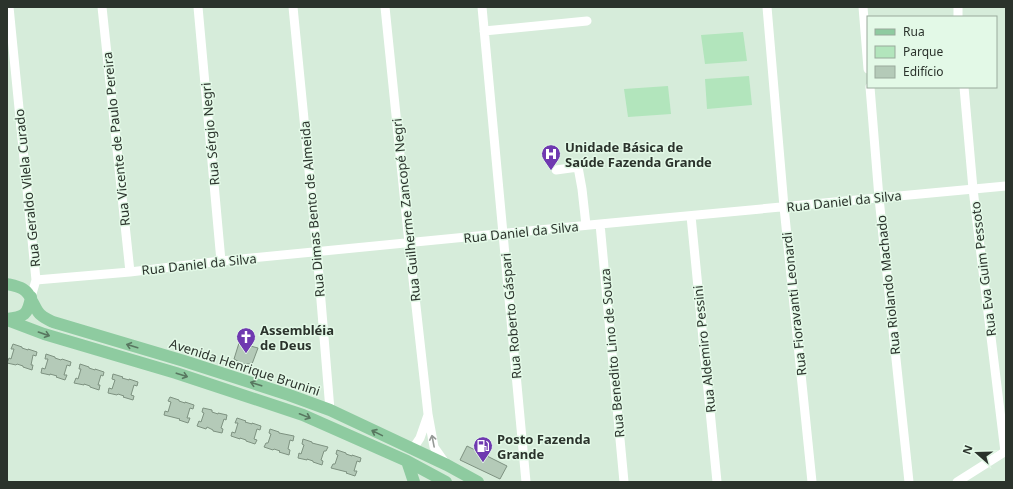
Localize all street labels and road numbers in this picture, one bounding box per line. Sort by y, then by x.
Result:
street label: Rua Vicente de Paulo Pereira [98,51,134,227]
street label: Rua Sérgio Negri [197,82,223,186]
street label: Rua Geraldo Vilela Curado [10,108,44,268]
street label: Rua Guilherme Zancopé Negri [387,118,425,302]
street label: Rua Dimas Bento de Almeida [295,120,329,298]
street label: Rua Daniel da Silva [786,186,902,216]
street label: Rua Eva Guim Pessoto [966,200,1000,337]
street label: Rua Riolando Machado [872,214,904,356]
street label: Rua Daniel da Silva [463,217,579,247]
street label: Rua Fioravanti Leonardi [778,231,810,377]
street label: Rua Daniel da Silva [141,249,257,279]
street label: Rua Roberto Gáspari [497,252,525,380]
street label: Rua Benedito Lino de Souza [596,268,628,438]
street label: Rua Aldemiro Pessini [688,284,720,414]
street label: Avenida Henrique Brunini [167,334,323,400]

